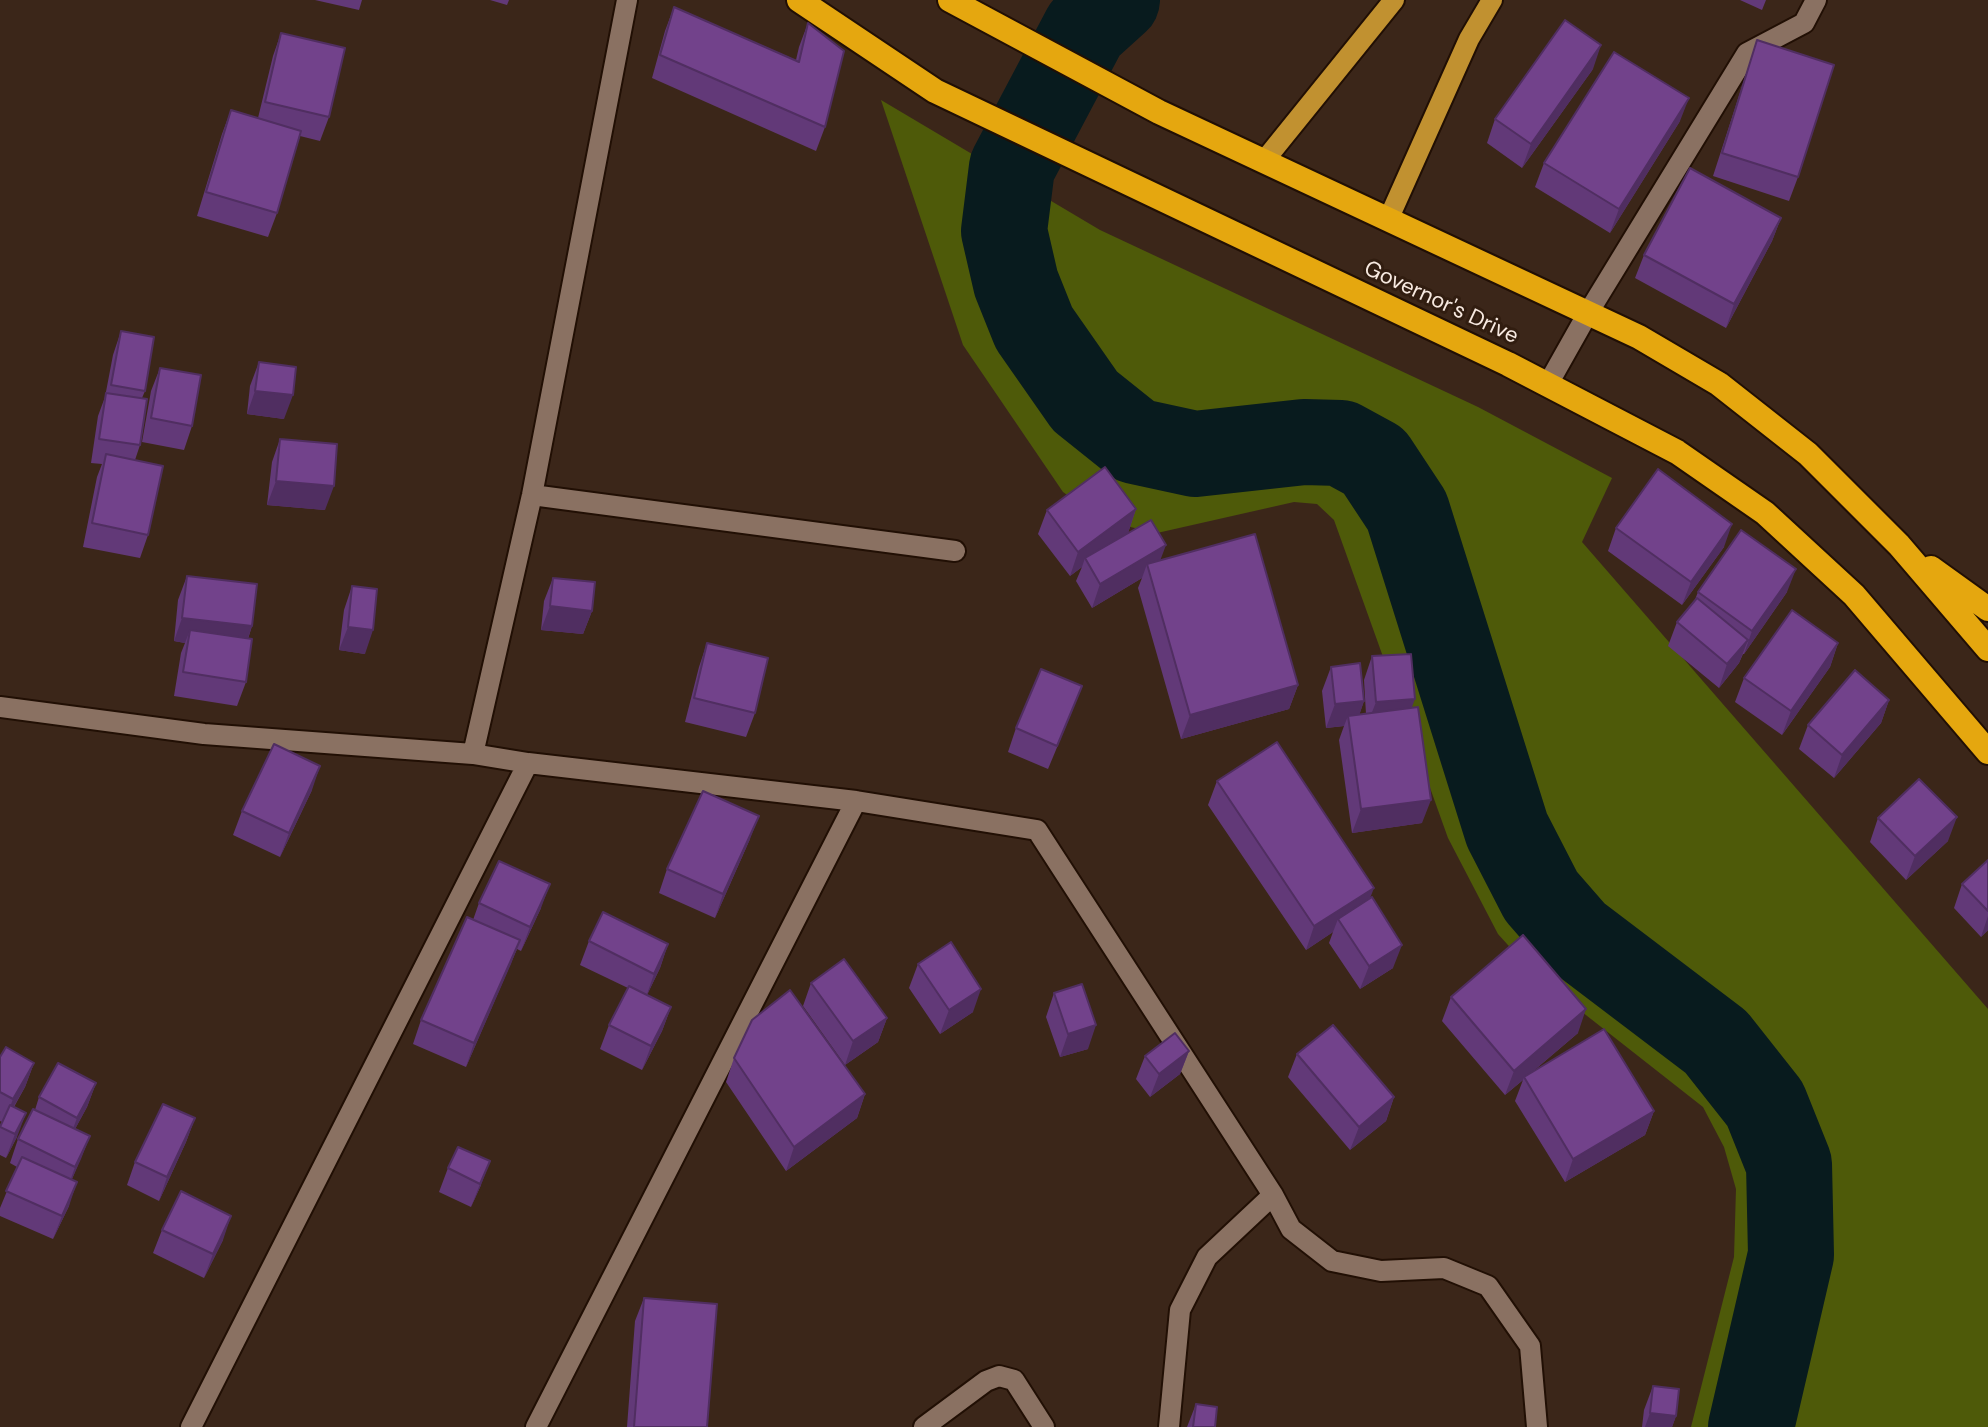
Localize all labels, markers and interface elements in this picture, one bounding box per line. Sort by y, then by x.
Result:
street label: Governor's Drive [1360,256,1522,350]

